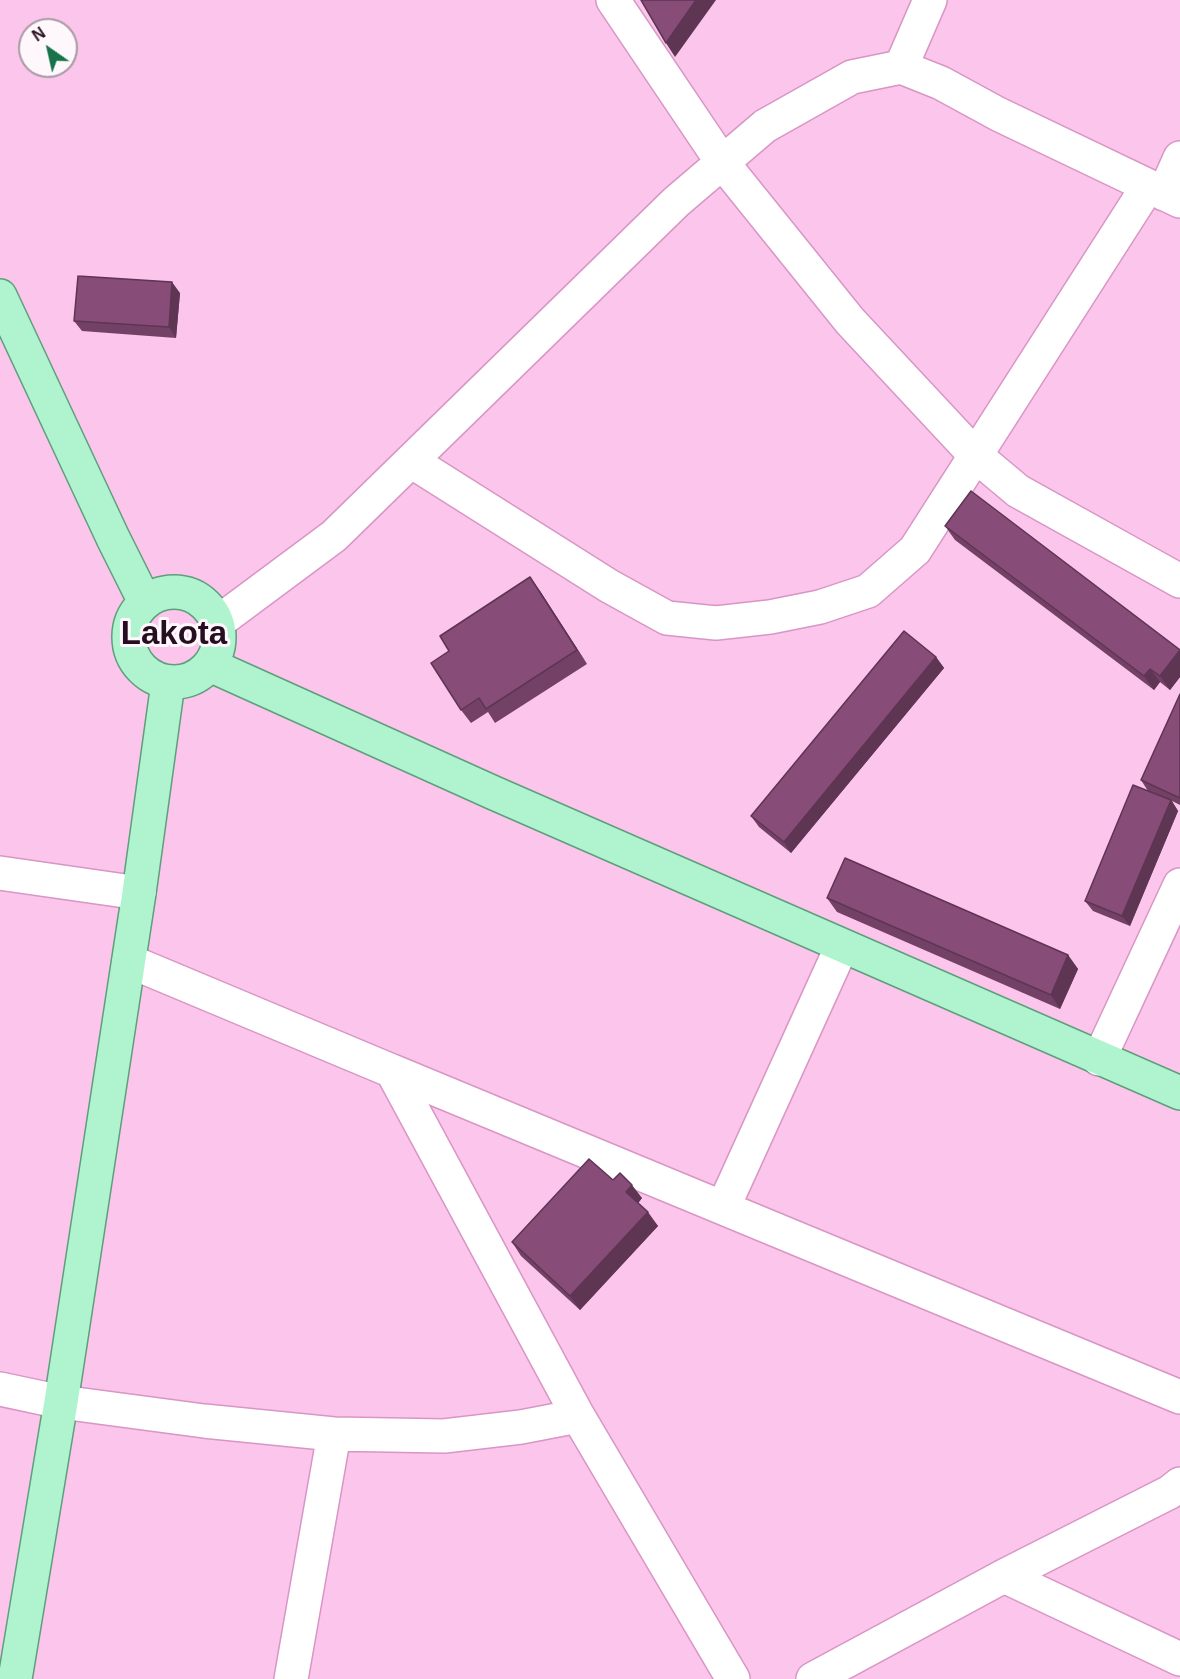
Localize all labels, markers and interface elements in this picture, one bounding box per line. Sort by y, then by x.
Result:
north arrow [18,18,78,78]
text: N [29,24,48,45]
district label: Lakota [121,615,227,655]

